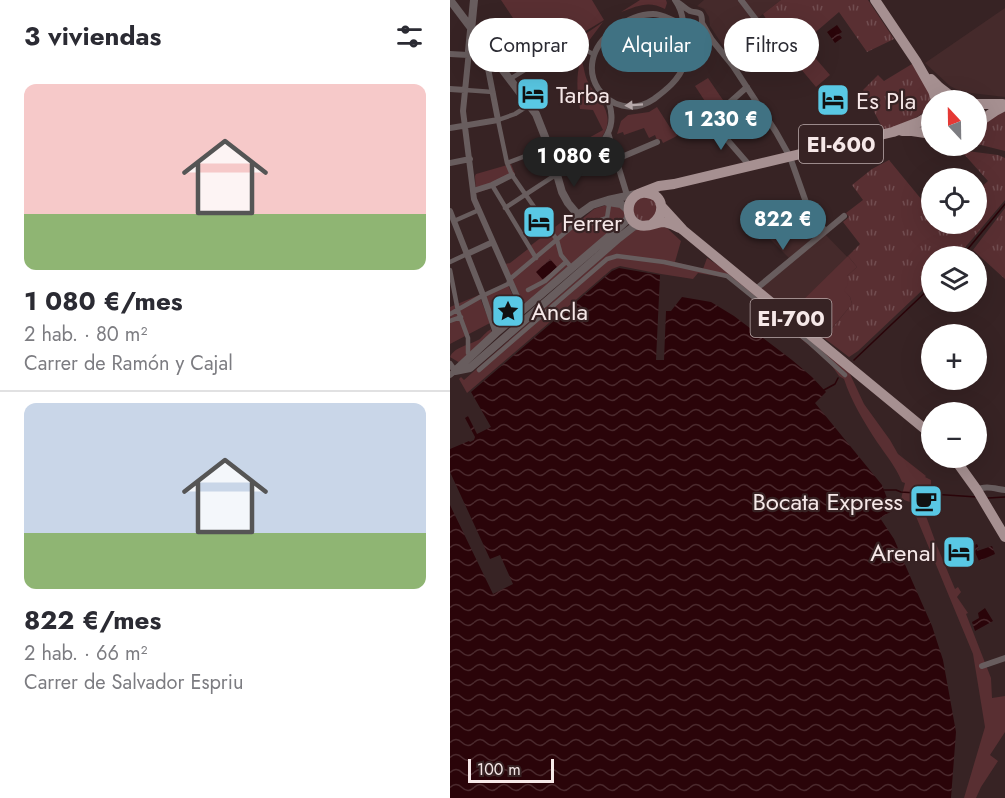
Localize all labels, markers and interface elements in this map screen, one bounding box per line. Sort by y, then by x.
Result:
text: 3 viviendas [24,17,161,55]
chip: Comprar [468,18,589,72]
chip: Alquilar [601,18,712,72]
chip: Filtros [724,18,819,72]
icon: filters [393,20,426,53]
hotel icon: Tarba [515,76,551,112]
place label: Tarba [556,77,610,112]
hotel icon: Es Pla [815,82,851,118]
place label: Es Pla [856,83,916,118]
north arrow [921,90,987,156]
map controls [921,90,987,468]
one-way arrow [624,100,643,109]
pin: 1 230 € [666,100,776,151]
text: 1 230 € [684,105,758,134]
icon: home [171,123,279,231]
road number: EI-600 [799,125,883,163]
pin: 1 080 € [519,137,629,188]
text: 1 080 € [537,142,611,171]
button: locate [921,168,987,234]
pin: 822 € [741,200,825,251]
hotel icon: Ferrer [521,204,557,240]
place label: Ferrer [562,205,623,240]
text: 822 € [754,205,812,234]
button: layers [921,246,987,312]
text: 1 080 €/mes [24,282,183,320]
place icon: Ancla [490,293,526,329]
place label: Ancla [531,294,588,329]
road number: EI-700 [750,299,832,337]
text: 2 hab. · 80 m² [24,320,147,349]
button: + [921,324,987,390]
text: Carrer de Ramón y Cajal [24,349,233,378]
button: − [921,402,987,468]
icon: home [171,442,279,550]
cafe icon: Bocata Express [908,483,944,519]
place label: Bocata Express [752,484,903,519]
hotel icon: Arenal [941,534,977,570]
place label: Arenal [870,535,936,570]
text: 822 €/mes [24,601,161,639]
text: 2 hab. · 66 m² [24,639,147,668]
text: Carrer de Salvador Espriu [24,668,243,697]
scale bar [468,756,554,784]
text: 100 m [477,758,521,781]

